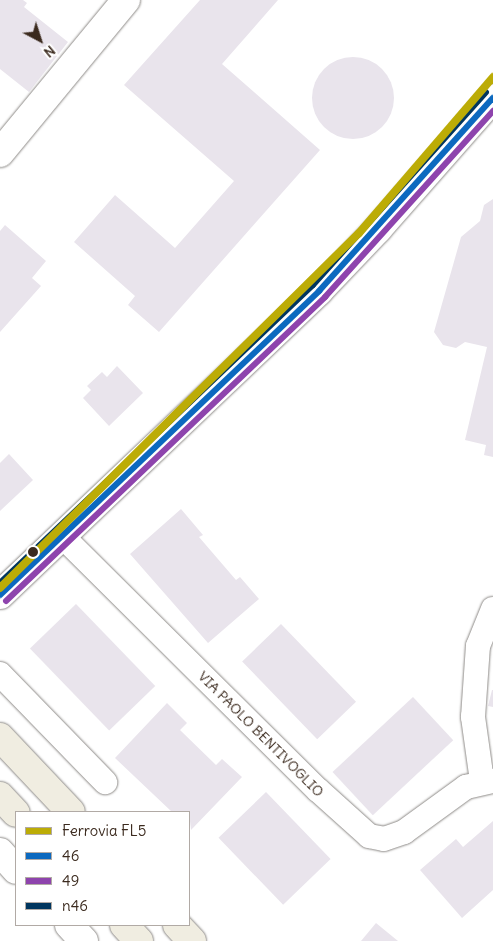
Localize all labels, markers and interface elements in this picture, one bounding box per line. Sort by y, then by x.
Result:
north arrow [15,15,65,65]
text: N [40,41,59,61]
unlabelled marker [28,547,38,557]
street label: VIA PAOLO BENTIVOGLIO [195,668,327,800]
legend [15,811,190,926]
text: Ferrovia FL5 [62,821,146,840]
text: 46 [62,846,79,865]
text: 49 [62,871,79,890]
text: n46 [62,896,88,915]

